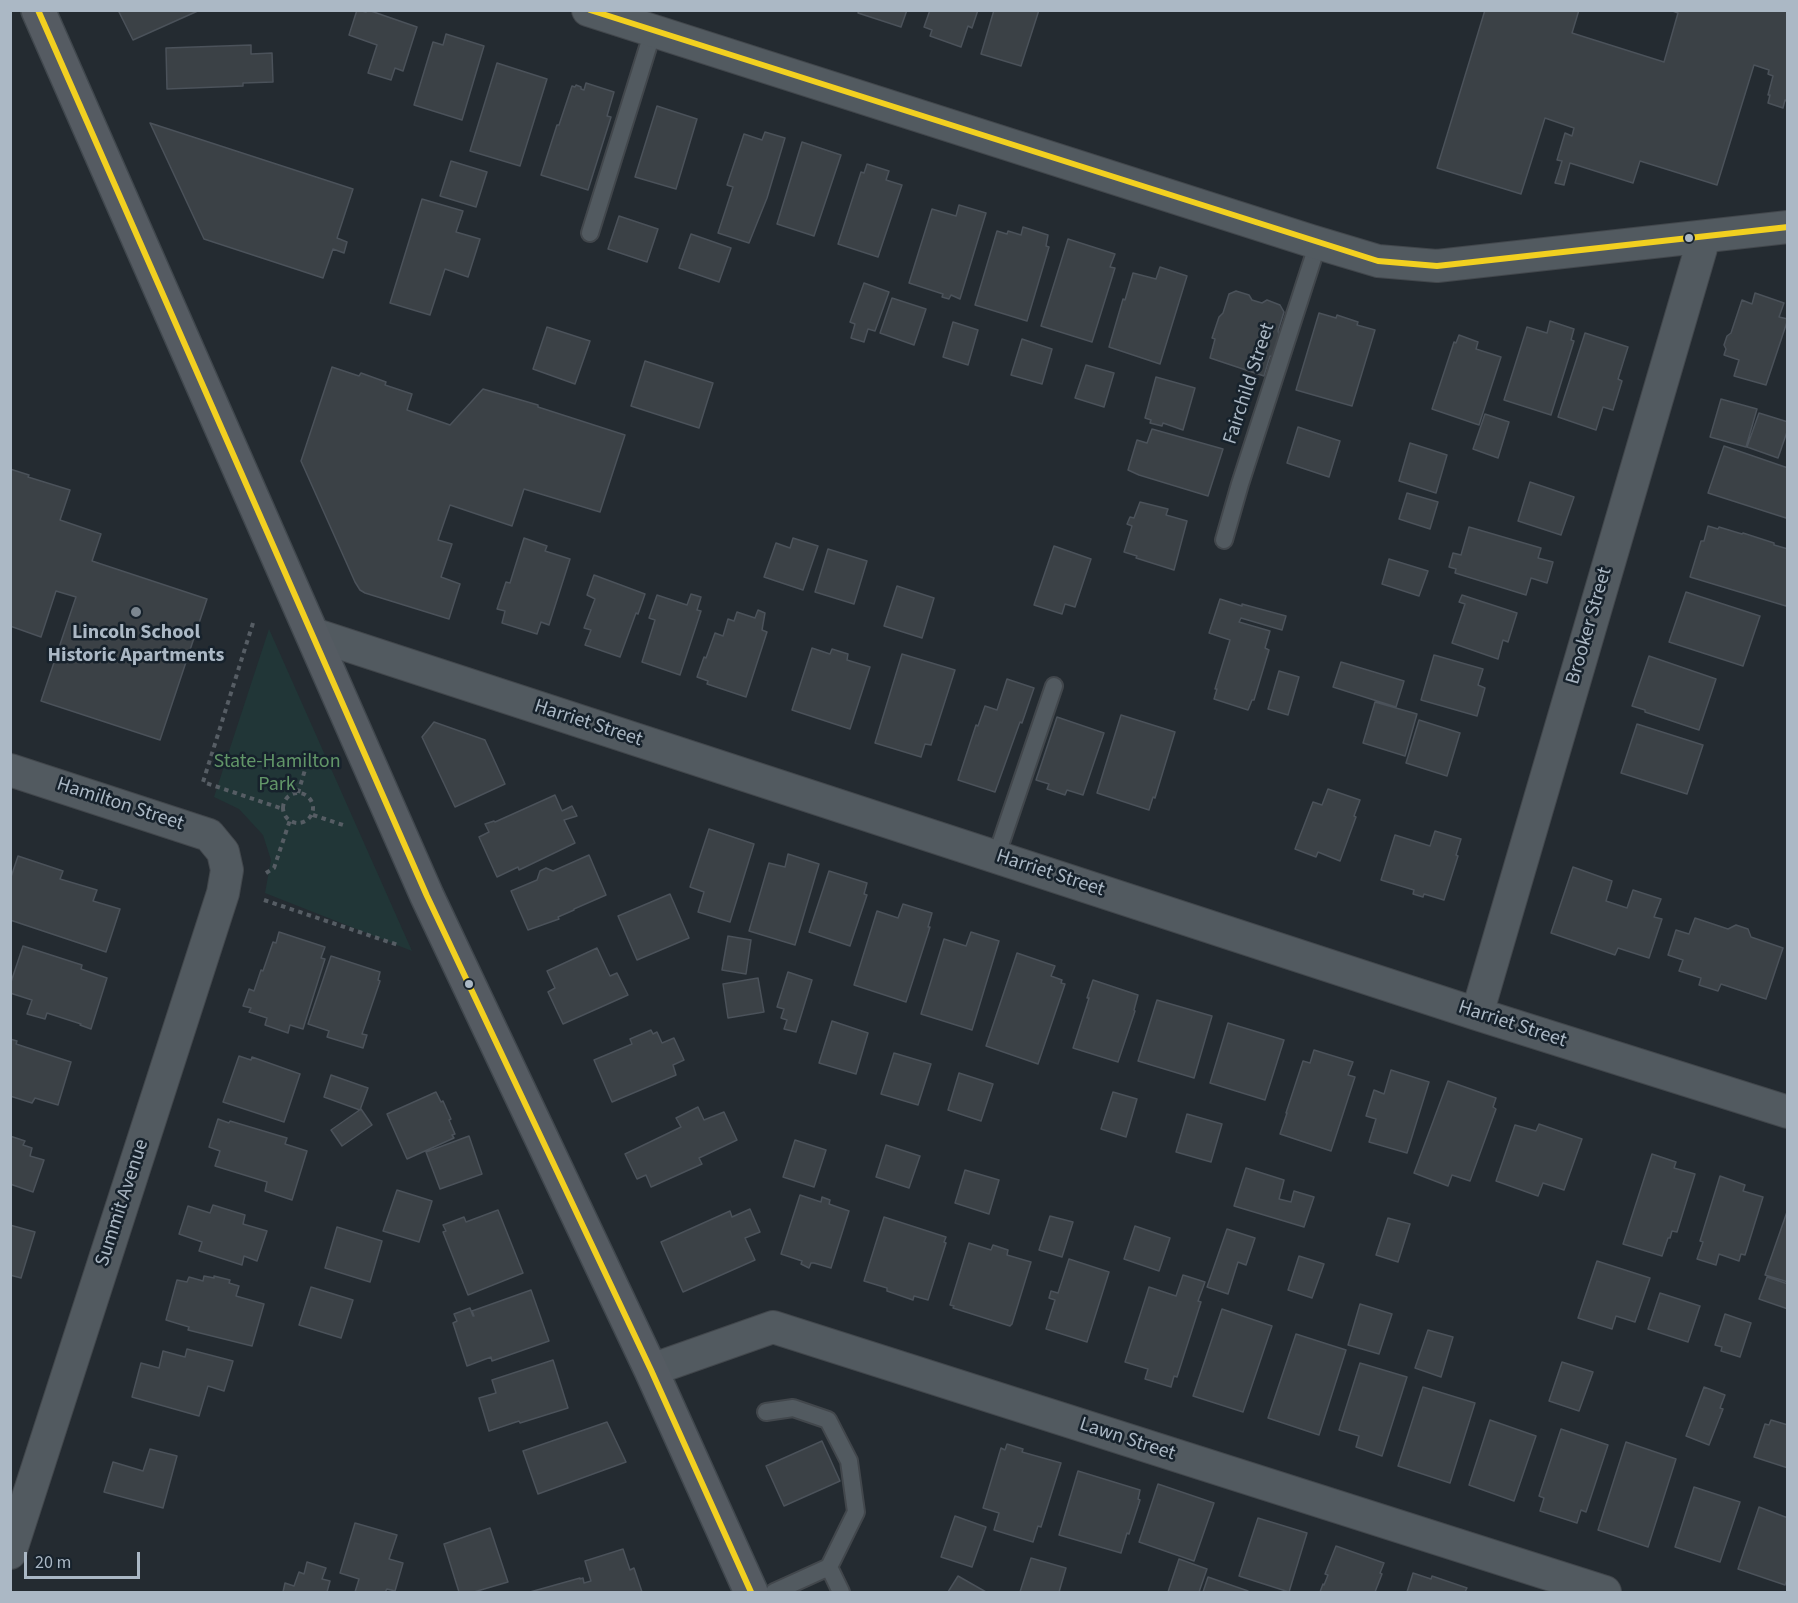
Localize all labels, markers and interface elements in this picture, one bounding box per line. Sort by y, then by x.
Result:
unlabelled marker [1683,232,1695,244]
street label: Fairchild Street [1219,320,1281,448]
street label: Brooker Street [1562,565,1618,687]
marker: Lincoln School Historic Apartments [129,605,143,619]
place label: Lincoln School Historic Apartments [48,622,224,669]
street label: Harriet Street [531,695,645,753]
park label: State-Hamilton Park [213,751,341,798]
street label: Hamilton Street [53,773,187,837]
street label: Harriet Street [993,845,1107,903]
unlabelled marker [463,978,475,990]
street label: Harriet Street [1455,996,1569,1054]
street label: Summit Avenue [91,1137,155,1269]
street label: Lawn Street [1076,1413,1178,1467]
scale bar [27,1540,142,1578]
text: 20 m [35,1550,71,1575]

